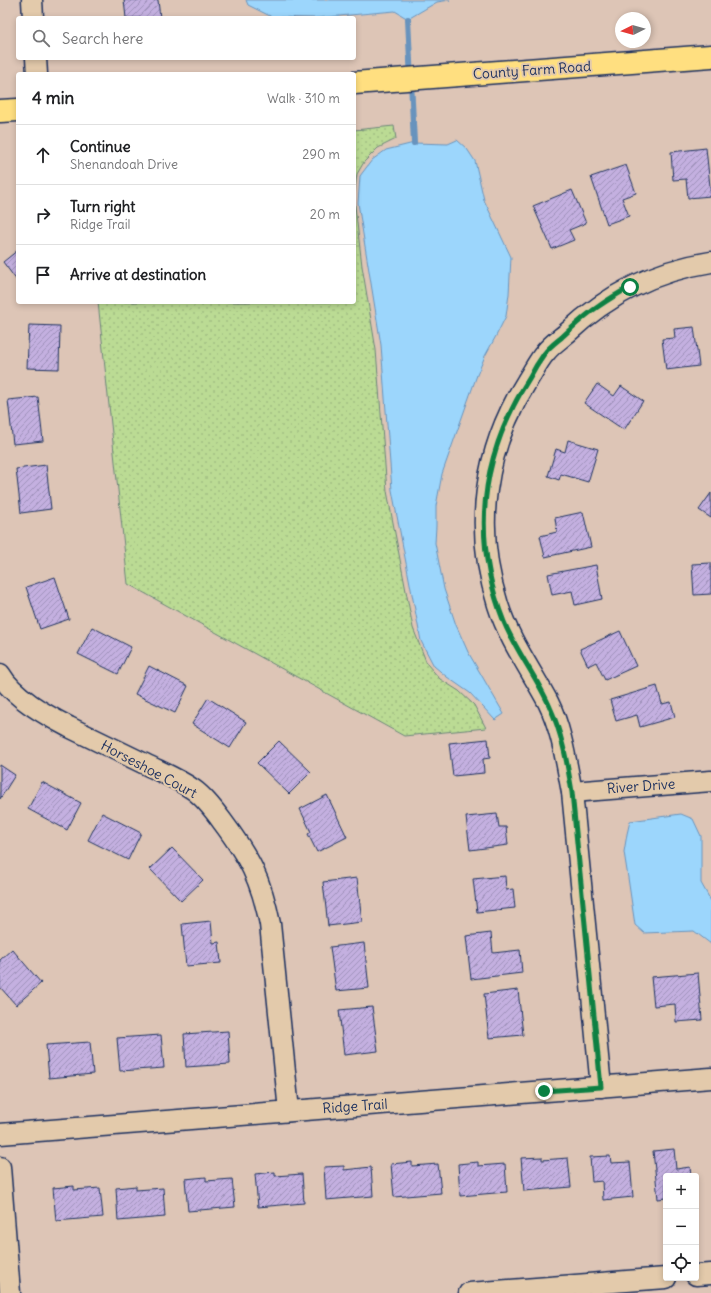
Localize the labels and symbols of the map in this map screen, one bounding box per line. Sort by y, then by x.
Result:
north arrow [615,12,651,48]
street label: County Farm Road [472,57,592,83]
route start [621,278,639,296]
street label: Horseshoe Court [98,736,200,802]
street label: River Drive [606,775,676,797]
route end [535,1082,553,1100]
street label: Ridge Trail [322,1095,388,1117]

